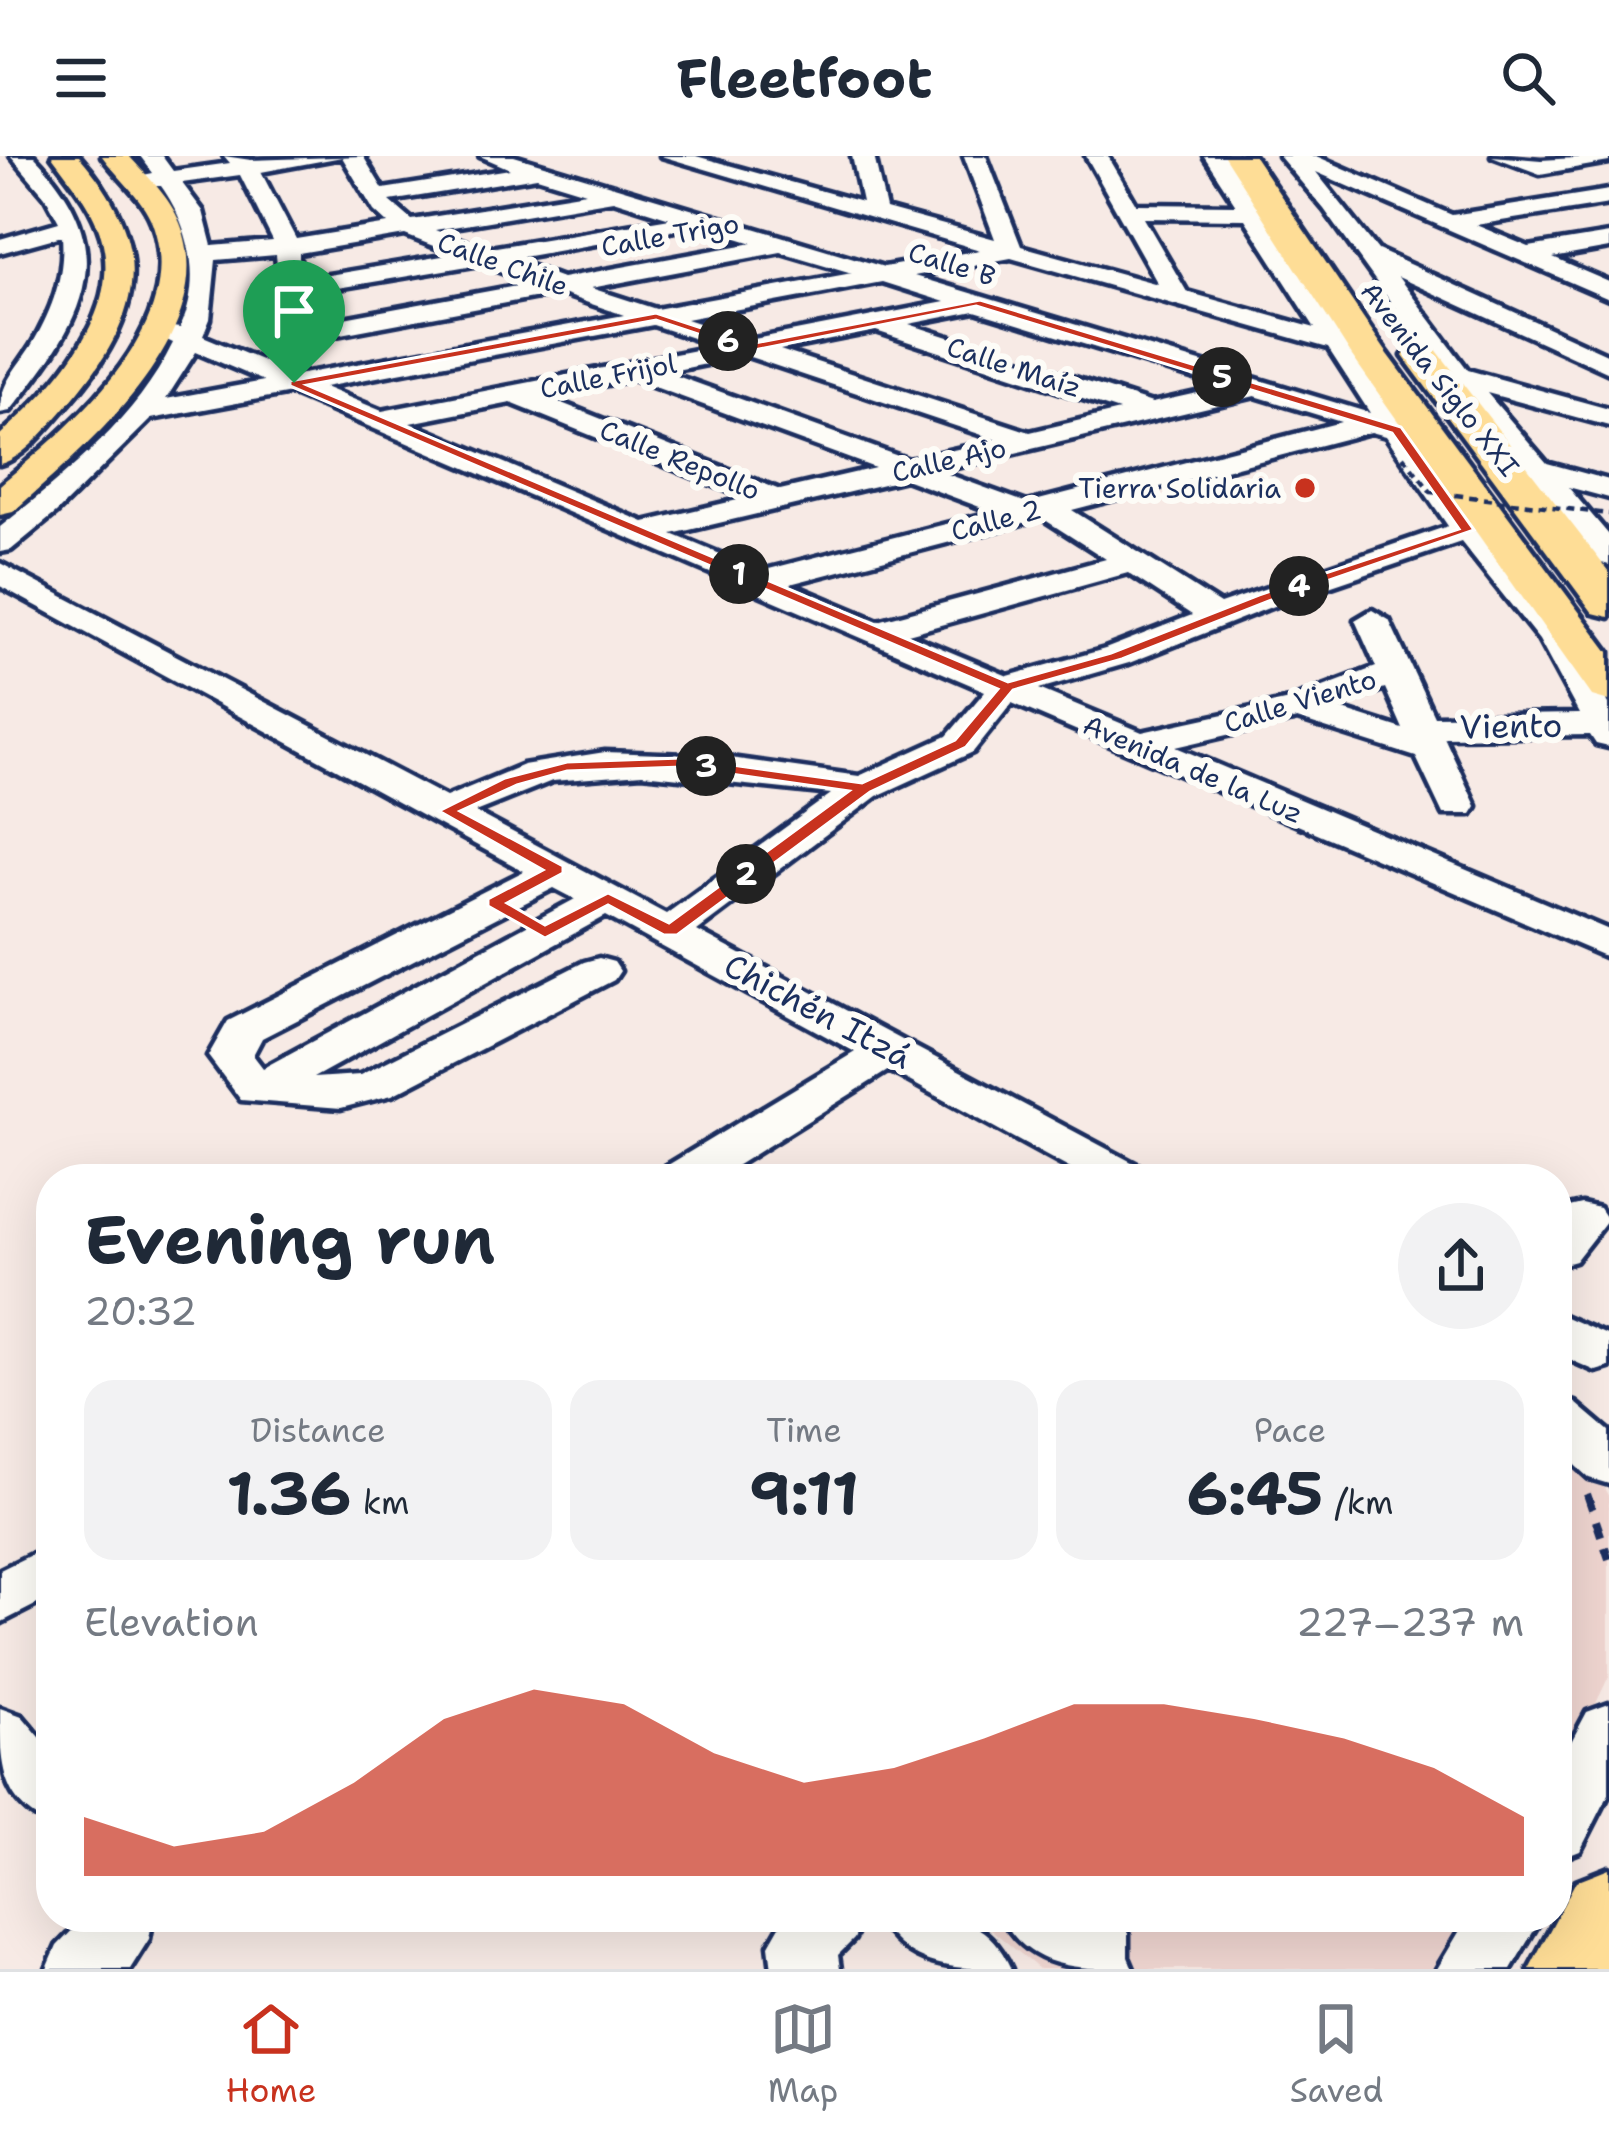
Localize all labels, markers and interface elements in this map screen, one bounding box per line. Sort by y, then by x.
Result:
text: Fleetfoot [676,42,933,114]
icon: menu [48,45,114,111]
icon: search [1495,45,1561,111]
street label: Calle Trigo [598,205,742,265]
street label: Calle Chile [432,223,574,305]
street label: Calle B [904,233,1000,295]
pin [243,260,345,383]
street label: Avenida Siglo XXI [1352,274,1528,484]
icon: arrive [261,278,327,344]
pin: 6 [698,311,758,371]
text: 6 [716,318,740,363]
street label: Calle Maíz [942,328,1086,406]
street label: Calle Frijol [537,345,679,407]
pin: 5 [1192,347,1252,407]
text: 5 [1212,354,1232,399]
street label: Calle Repollo [594,411,766,509]
street label: Calle Ajo [888,429,1010,491]
place label: Tierra Solidaria [1078,470,1281,507]
marker: Tierra Solidaria [1292,475,1318,501]
street label: Calle 2 [947,490,1045,550]
pin: 1 [709,544,769,604]
text: 1 [731,551,747,596]
pin: 4 [1269,556,1329,616]
text: 4 [1287,563,1311,608]
street label: Calle Viento [1219,660,1381,742]
street label: Viento [1459,703,1563,749]
street label: Avenida de la Luz [1077,706,1309,832]
pin: 3 [676,736,736,796]
text: 3 [694,743,718,788]
pin: 2 [716,844,776,904]
text: 2 [734,851,758,896]
street label: Chichén Itzá [716,943,920,1079]
text: Evening run [84,1196,495,1284]
button: share [1398,1203,1524,1329]
text: 20:32 [84,1285,197,1337]
text: Distance [250,1408,386,1453]
text: Time [766,1408,842,1453]
text: Pace [1254,1408,1326,1453]
text: 1.36 [227,1453,352,1533]
text: 9:11 [749,1453,859,1533]
text: 6:45 [1187,1453,1323,1533]
text: km [352,1480,409,1525]
text: /km [1323,1480,1393,1525]
text: Elevation [84,1596,259,1648]
text: 227–237 m [1296,1596,1524,1648]
tab: Home [226,1996,316,2113]
tab: Map [768,1996,838,2113]
tab: Saved [1290,1996,1383,2113]

